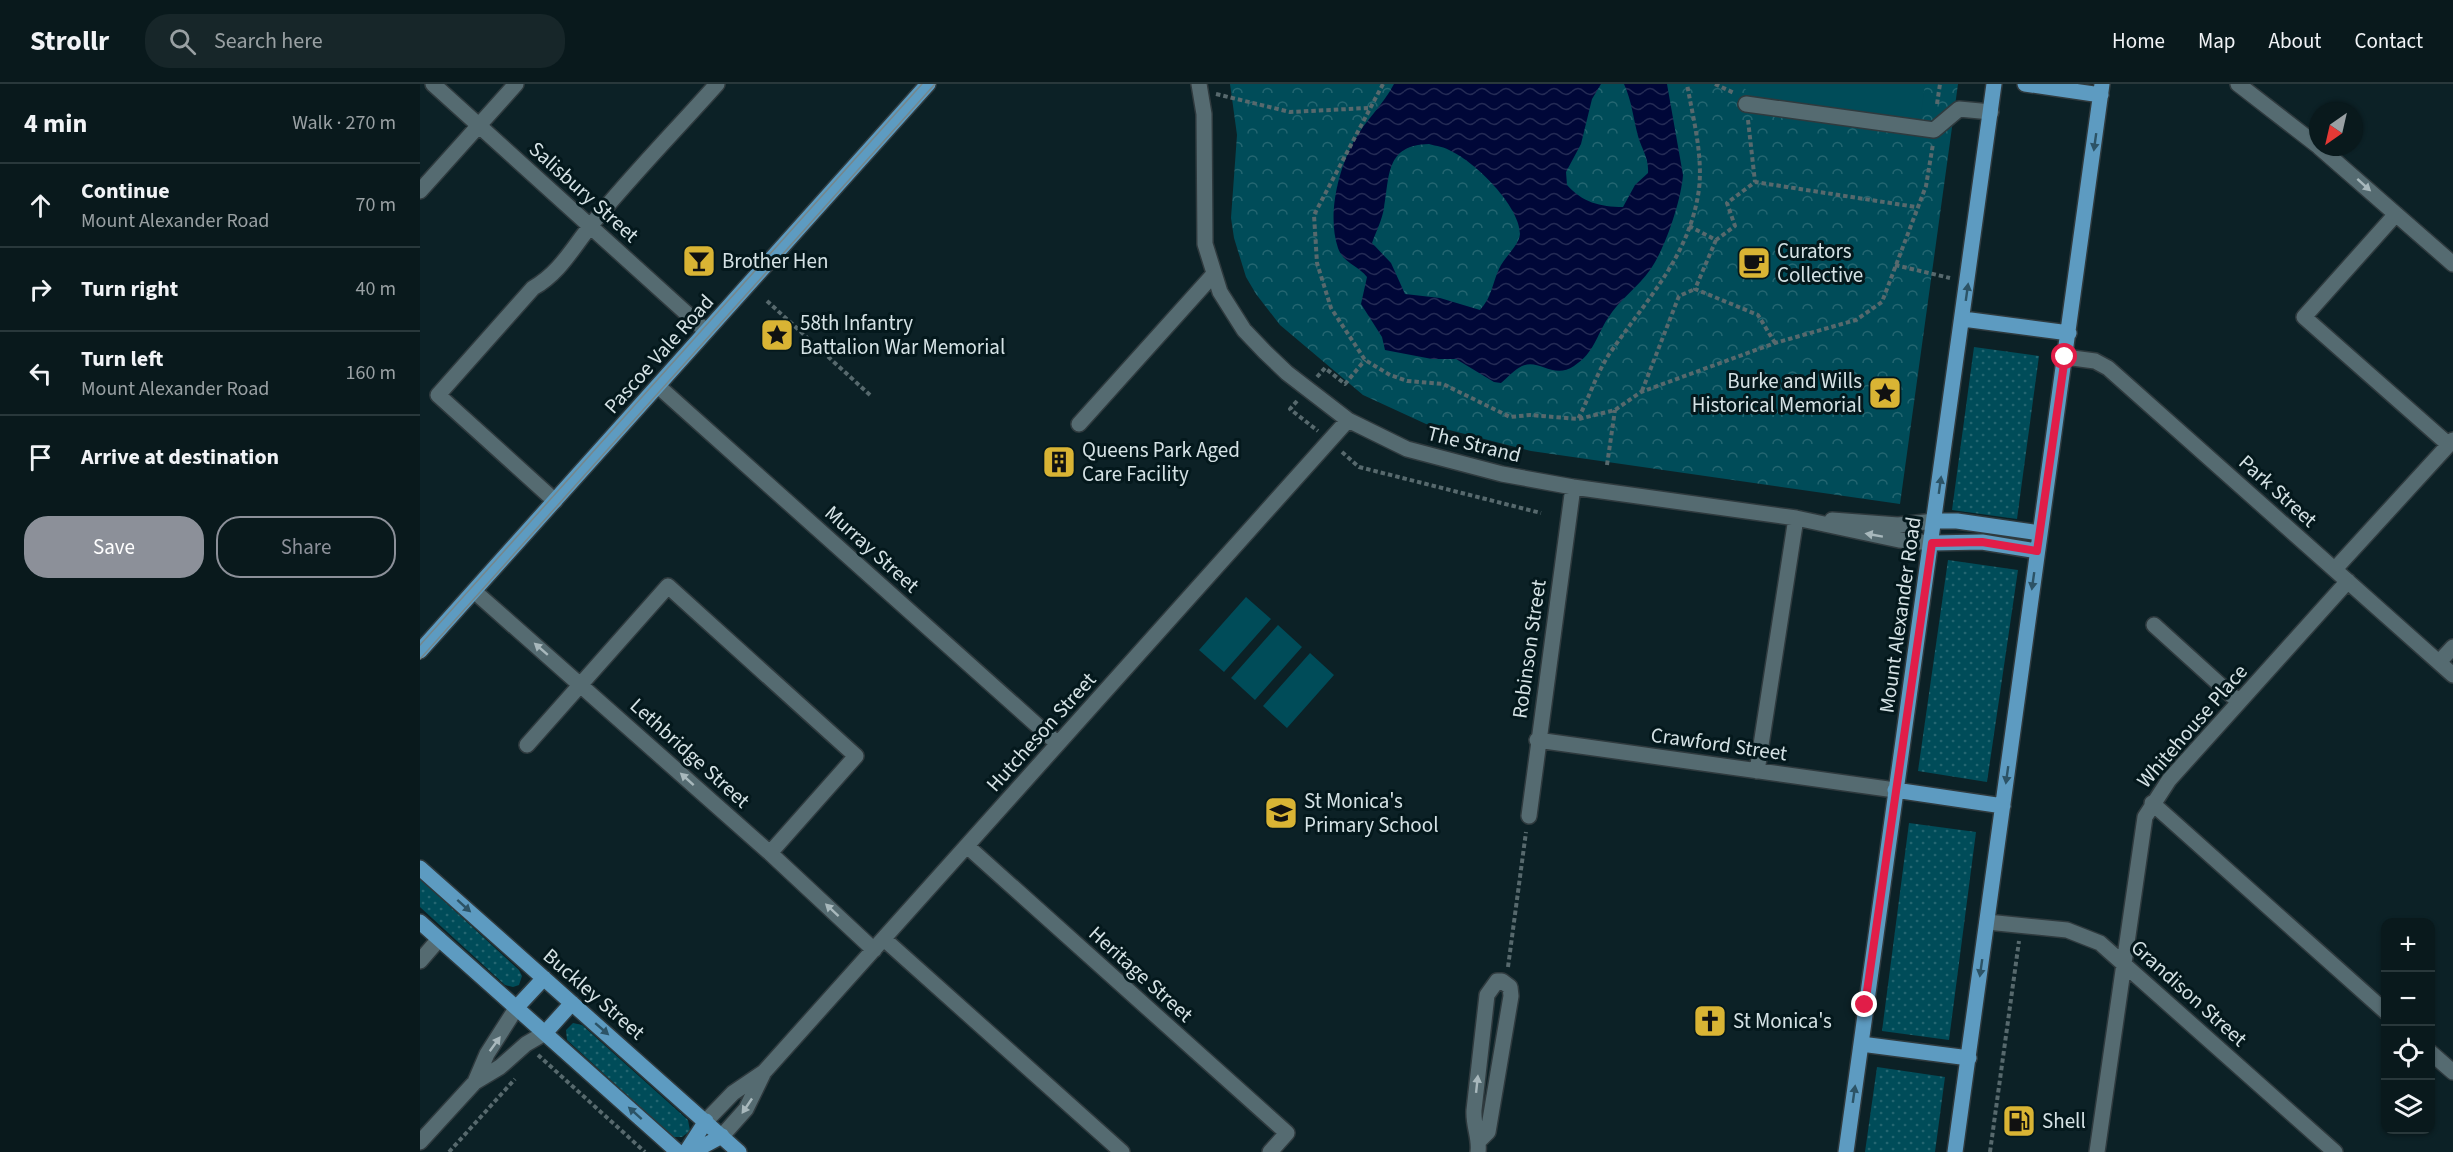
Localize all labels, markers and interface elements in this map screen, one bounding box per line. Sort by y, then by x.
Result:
search box [145,14,565,68]
text: Strollr [30,21,109,61]
icon: search [166,25,199,58]
text: Search here [214,25,323,57]
text: Home [2112,26,2165,56]
text: Map [2198,26,2236,56]
text: About [2269,26,2321,56]
text: Contact [2354,26,2423,56]
north arrow [2309,102,2363,156]
text: 4 min [24,105,87,142]
text: Walk · 270 m [292,109,396,137]
one-way arrow [2090,133,2099,152]
street label: Salisbury Street [522,134,646,250]
text: Continue [81,175,170,207]
one-way arrow [2356,178,2371,191]
icon: ahead [24,189,57,222]
text: 70 m [356,191,396,219]
text: Mount Alexander Road [81,207,269,235]
place label: Curators Collective [1777,236,1863,290]
bar icon: Brother Hen [681,243,717,279]
cafe icon: Curators Collective [1736,245,1772,281]
place label: Brother Hen [722,246,828,276]
icon: right [24,273,57,306]
text: Turn right [81,273,178,305]
text: 40 m [356,275,396,303]
one-way arrow [1962,282,1971,301]
street label: Pascoe Vale Road [597,288,721,420]
place label: 58th Infantry Battalion War Memorial [800,308,1005,362]
place icon: 58th Infantry Battalion War Memorial [759,317,795,353]
text: Turn left [81,343,163,375]
route start [2051,343,2077,369]
icon: left [24,357,57,390]
text: 160 m [346,359,396,387]
place label: Burke and Wills Historical Memorial [1692,366,1862,420]
text: Mount Alexander Road [81,375,269,403]
place icon: Burke and Wills Historical Memorial [1867,375,1903,411]
street label: The Strand [1424,418,1524,470]
place label: Queens Park Aged Care Facility [1082,435,1240,489]
icon: arrive [24,441,57,474]
text: Arrive at destination [81,441,279,473]
building icon: Queens Park Aged Care Facility [1041,444,1077,480]
street label: Park Street [2232,448,2324,534]
one-way arrow [1935,476,1944,495]
street label: Murray Street [818,498,926,600]
street label: Mount Alexander Road [1871,515,1929,715]
button: Save [24,516,204,578]
button: Share [216,516,396,578]
one-way arrow [1864,531,1883,540]
one-way arrow [2028,572,2038,591]
street label: Robinson Street [1504,578,1554,720]
one-way arrow [533,643,549,656]
street label: Whitehouse Place [2130,658,2254,794]
street label: Hutcheson Street [979,666,1103,798]
street label: Lethbridge Street [624,691,756,815]
street label: Crawford Street [1649,720,1789,768]
one-way arrow [2003,765,2012,784]
one-way arrow [680,773,695,786]
place label: St Monica's Primary School [1304,786,1439,840]
school or university icon: St Monica's Primary School [1263,795,1299,831]
one-way arrow [456,899,471,912]
one-way arrow [824,903,839,917]
map controls [2381,918,2435,1134]
button: + [2381,918,2435,972]
street label: Heritage Street [1082,919,1200,1029]
street label: Grandison Street [2124,933,2254,1053]
street label: Buckley Street [537,941,651,1047]
one-way arrow [1976,958,1985,977]
button: − [2381,972,2435,1026]
route end [1851,991,1877,1017]
church icon: St Monica's [1692,1003,1728,1039]
place label: St Monica's [1733,1006,1832,1036]
one-way arrow [594,1022,609,1035]
button: locate [2381,1026,2435,1080]
one-way arrow [488,1036,500,1051]
one-way arrow [1472,1074,1481,1093]
button: layers [2381,1080,2435,1134]
one-way arrow [1849,1084,1858,1103]
one-way arrow [741,1098,753,1114]
fuel station icon: Shell [2001,1103,2037,1139]
place label: Shell [2042,1106,2086,1136]
one-way arrow [628,1107,643,1120]

